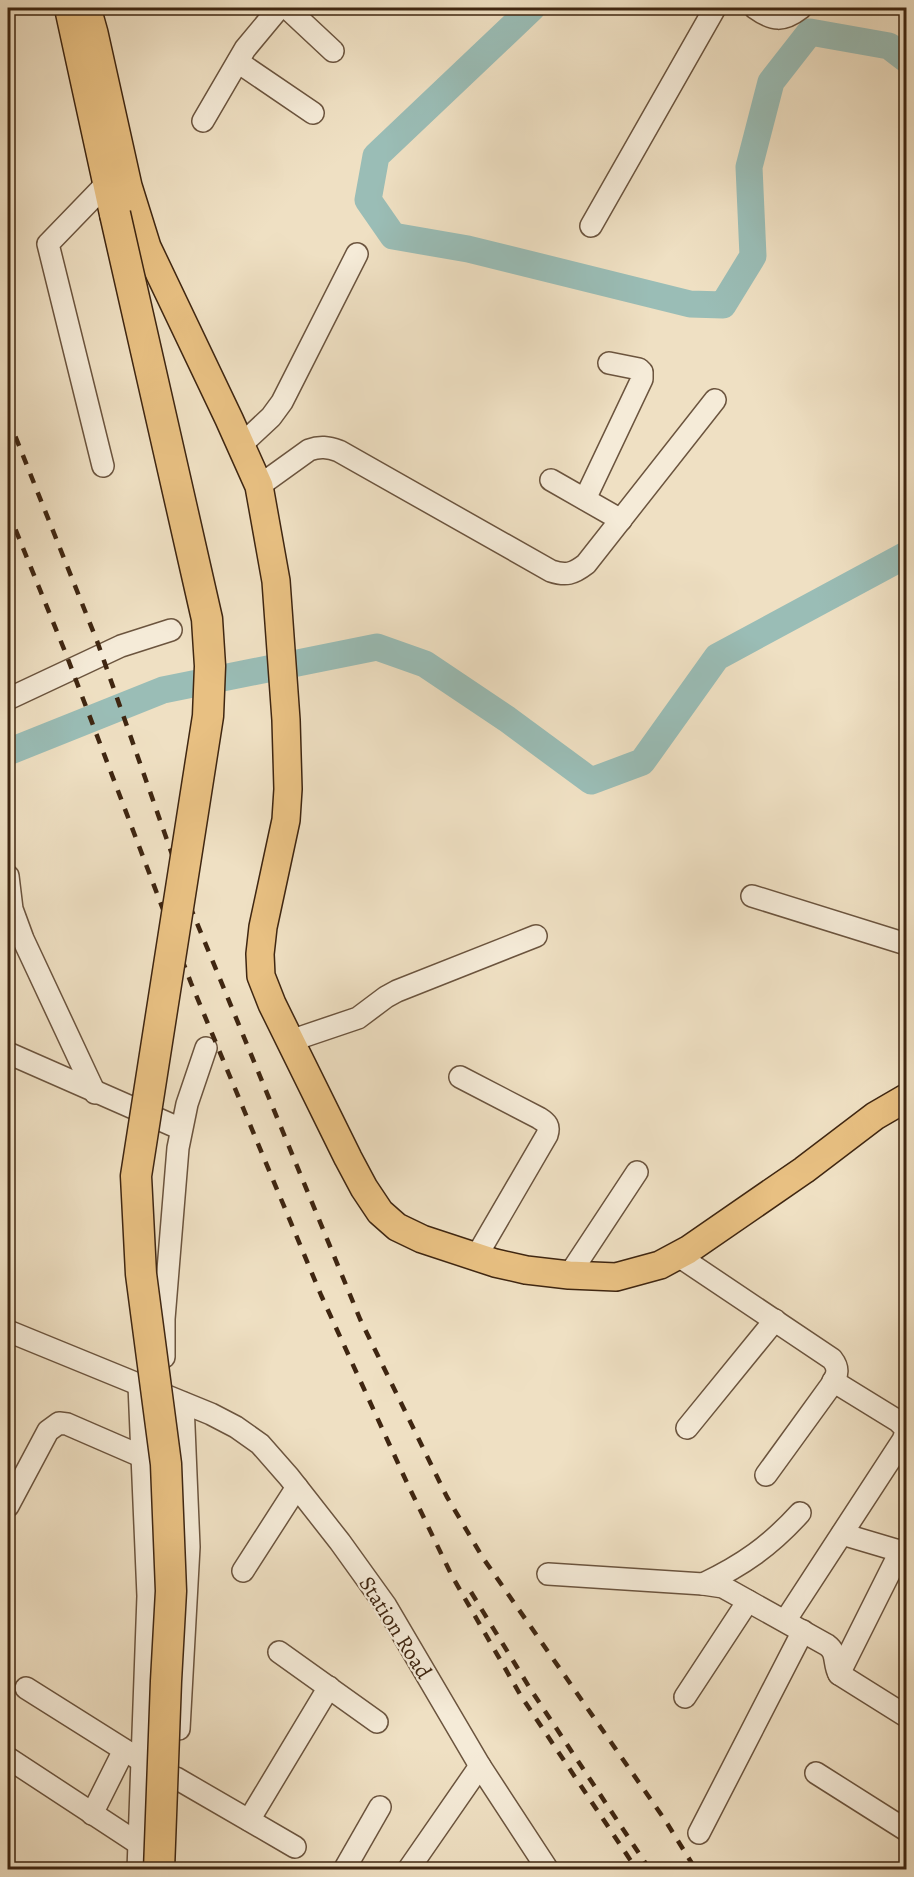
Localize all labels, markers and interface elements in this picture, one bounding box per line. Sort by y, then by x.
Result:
street label: Station Road [352,1570,439,1685]

